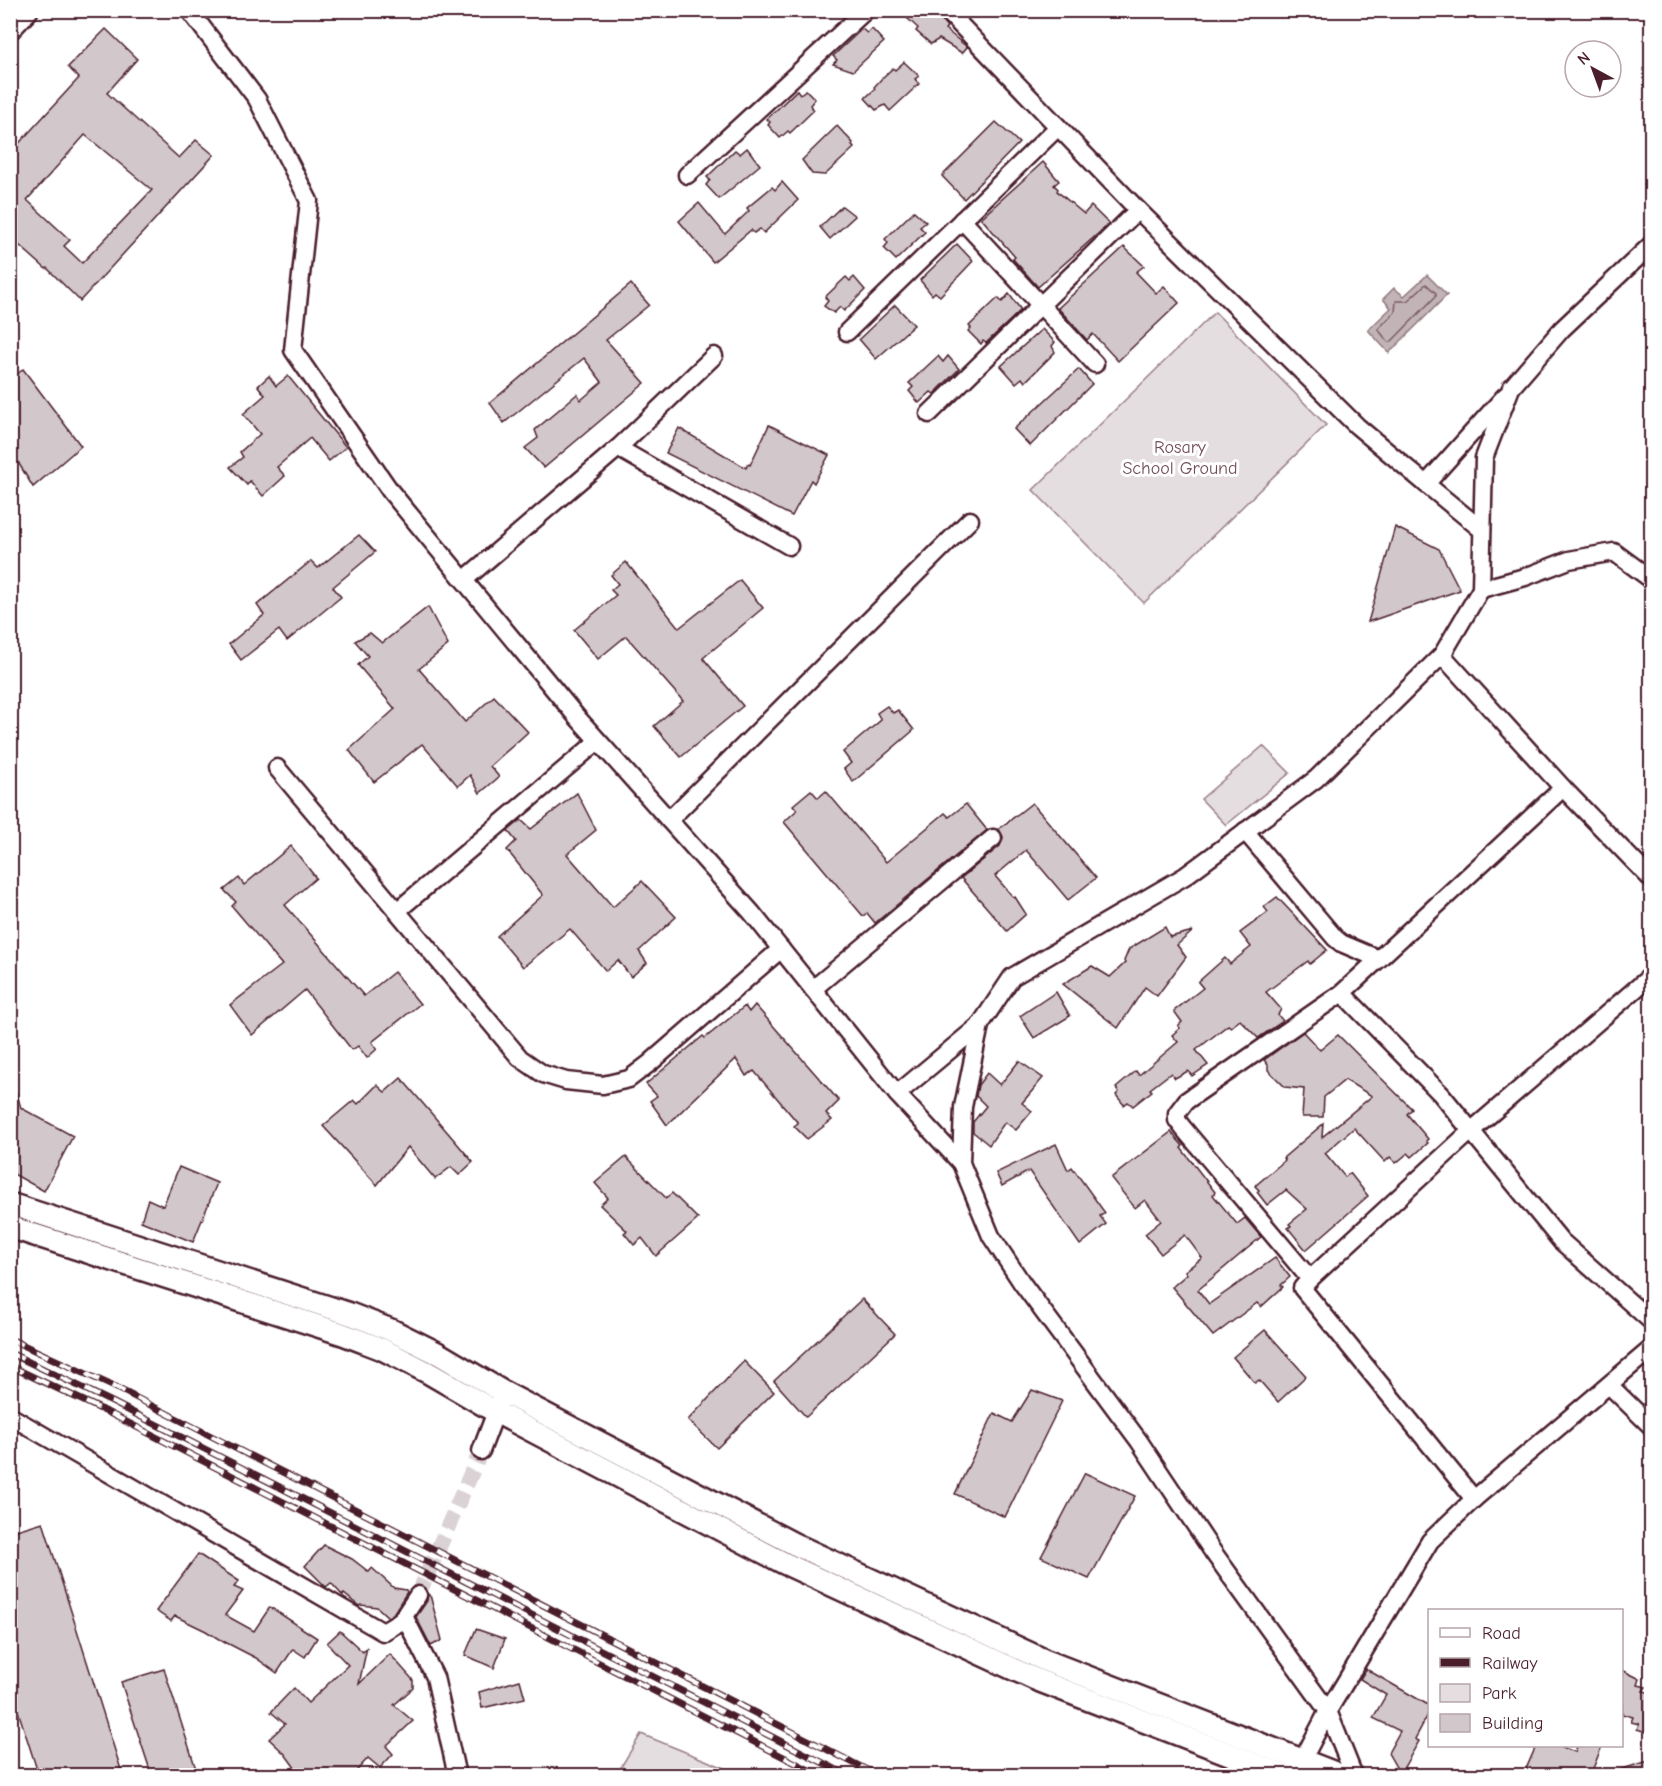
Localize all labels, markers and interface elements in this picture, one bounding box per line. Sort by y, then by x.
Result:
north arrow [1563,39,1623,99]
text: N [1574,48,1594,69]
park label: Rosary School Ground [1122,437,1238,479]
legend [1428,1609,1623,1747]
text: Road [1482,1623,1521,1644]
text: Railway [1482,1653,1539,1674]
text: Park [1482,1683,1517,1704]
text: Building [1482,1713,1544,1734]

